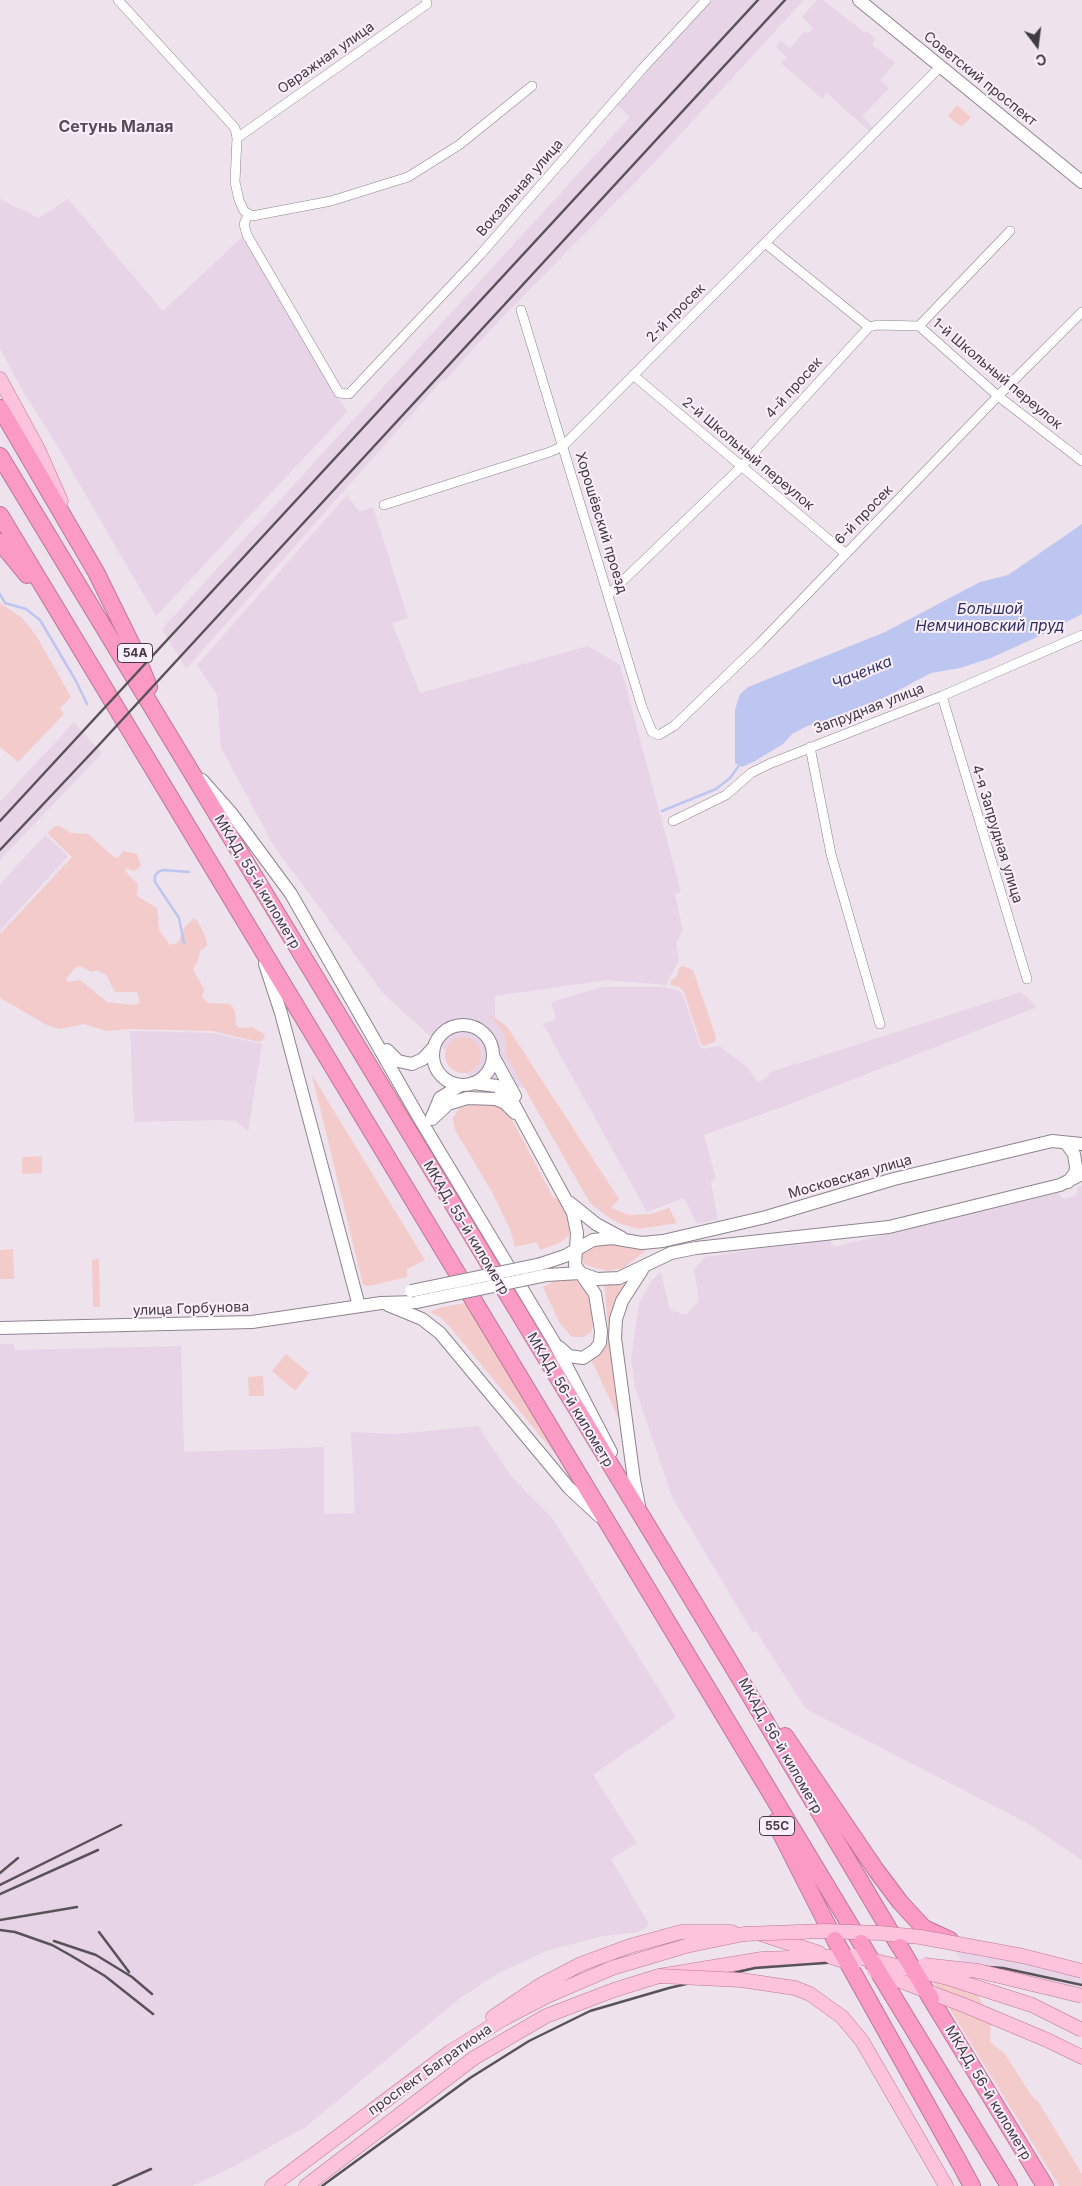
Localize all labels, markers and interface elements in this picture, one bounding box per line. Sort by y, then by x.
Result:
street label: Овражная улица [274,18,378,98]
north arrow [1012,20,1062,70]
street label: Советский проспект [920,28,1040,130]
district label: Сетунь Малая [59,117,173,137]
street label: Вокзальная улица [473,136,567,240]
street label: 2-й просек [643,280,709,346]
street label: 1-й Школьный переулок [929,315,1065,433]
street label: 4-й просек [762,354,826,422]
street label: 2-й Школьный переулок [679,394,817,514]
street label: Хорошёвский проезд [571,450,631,596]
street label: 6-й просек [831,482,897,548]
water label: Большой Немчиновский пруд [916,600,1064,635]
road number: 54А [118,644,152,662]
water label: Чаченка [829,652,895,694]
street label: Запрудная улица [812,680,926,738]
street label: 4-я Запрудная улица [968,763,1026,905]
street label: МКАД, 55-й километр [210,812,304,952]
street label: Московская улица [786,1151,914,1203]
street label: МКАД, 55-й километр [419,1158,513,1298]
street label: улица Горбунова [133,1299,249,1319]
street label: МКАД, 56-й километр [523,1330,617,1470]
street label: МКАД, 56-й километр [734,1675,826,1817]
road number: 55C [760,1816,794,1835]
street label: проспект Багратиона [365,2021,495,2119]
street label: МКАД, 56-й километр [941,2023,1035,2163]

